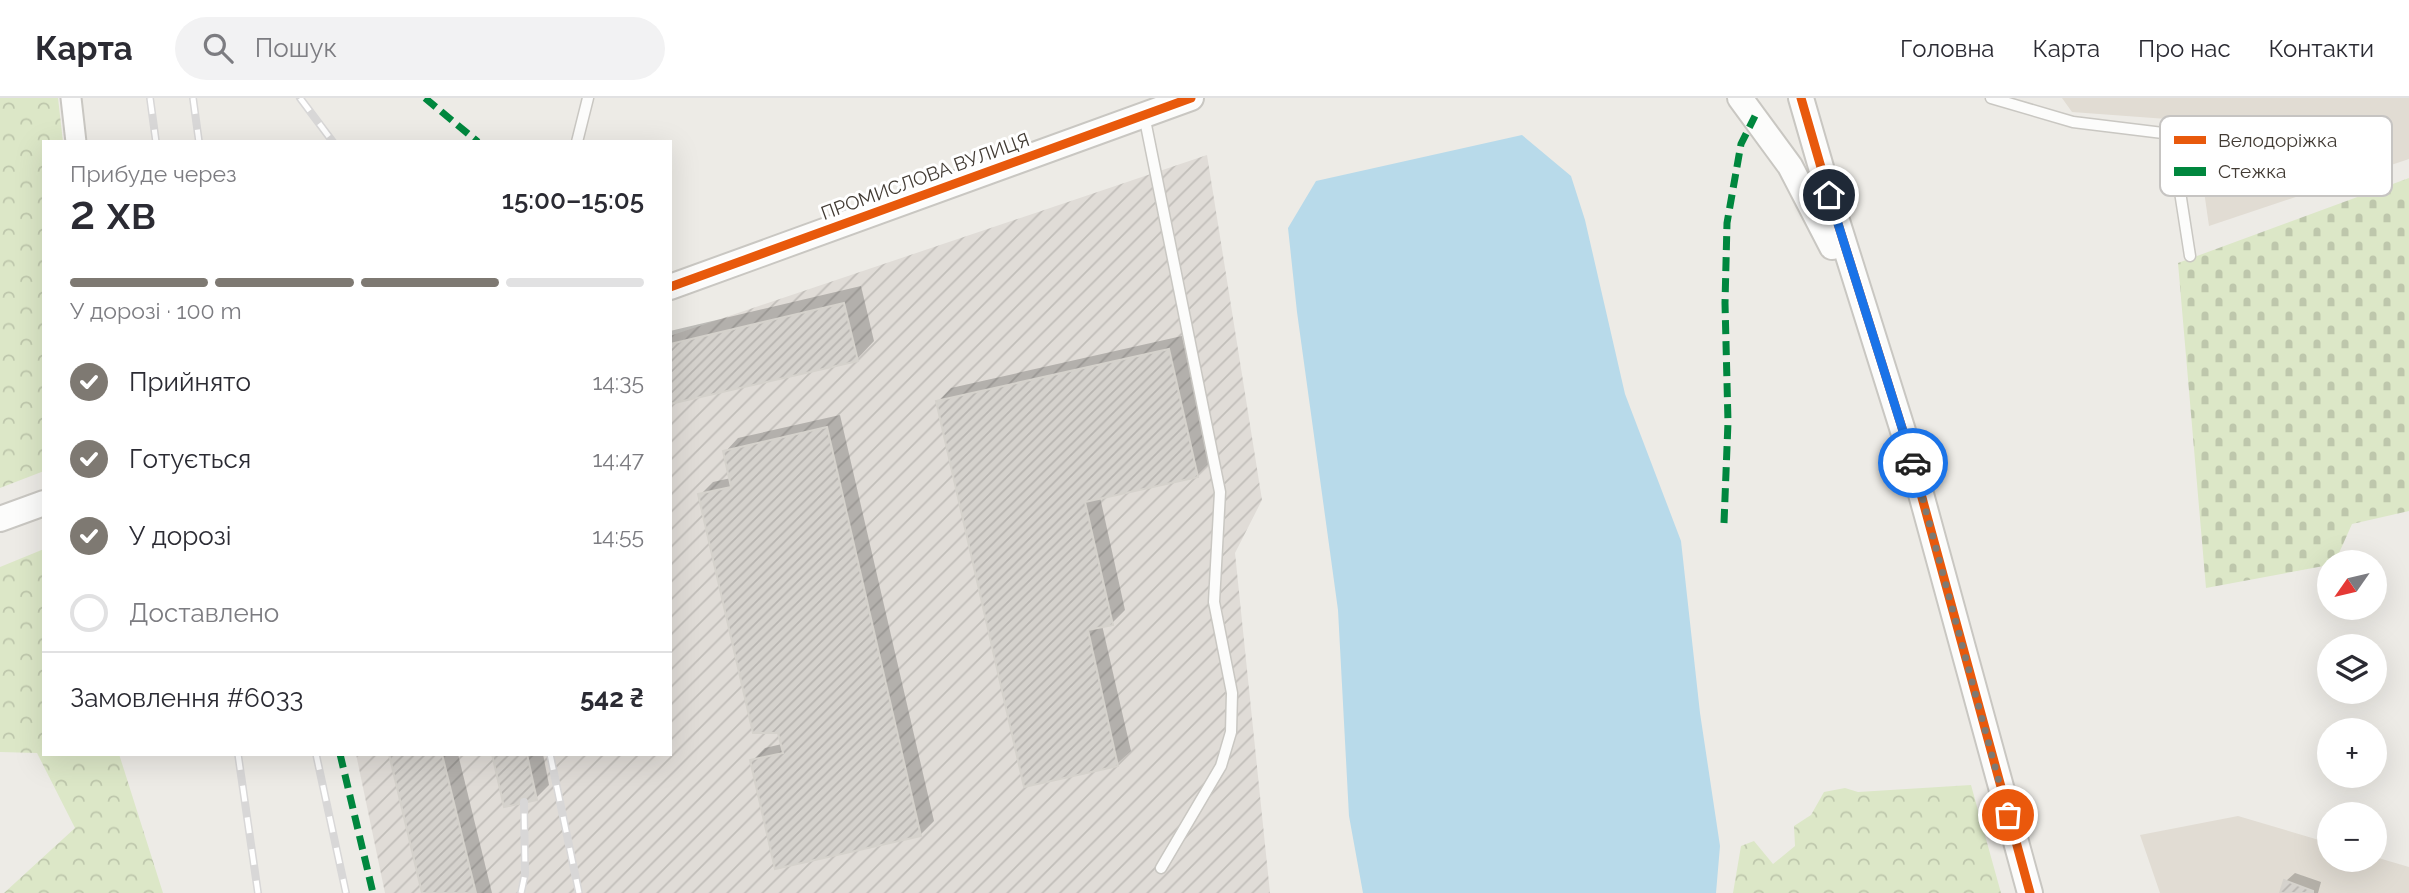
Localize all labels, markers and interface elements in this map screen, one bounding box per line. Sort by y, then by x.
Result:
search box [175,17,665,80]
text: Карта [35,29,133,68]
icon: search [199,29,237,67]
text: Пошук [255,33,337,63]
text: Головна [1900,34,1994,63]
text: Карта [2032,34,2100,63]
text: Про нас [2138,34,2231,63]
text: Контакти [2269,34,2374,63]
legend [2160,116,2392,196]
street label: ПРОМИСЛОВА ВУЛИЦЯ [818,128,1032,224]
text: Велодоріжка [2218,129,2337,151]
text: Прибуде через [70,160,237,187]
text: Стежка [2218,160,2286,182]
pin [1799,165,1859,225]
icon: home [1810,176,1848,214]
text: 15:00–15:05 [502,185,644,215]
text: 2 хв [70,186,156,240]
text: У дорозі · 100 m [70,297,242,324]
icon: check [70,363,108,401]
text: Прийнято [129,367,251,397]
text: 14:35 [592,368,644,395]
courier [1878,428,1948,498]
icon: check [70,440,108,478]
text: Готується [129,444,251,474]
icon: car [1894,444,1932,482]
text: 14:47 [593,445,644,472]
icon: check [70,517,108,555]
text: У дорозі [129,521,231,551]
text: 14:55 [592,522,644,549]
north arrow [2317,550,2387,620]
map controls [2317,550,2387,872]
text: Доставлено [129,598,279,628]
button: layers [2317,634,2387,704]
text: Замовлення #6033 [70,683,303,713]
text: 542 ₴ [580,683,644,713]
button: + [2317,718,2387,788]
pin [1978,785,2038,845]
icon: bag [1989,796,2027,834]
button: − [2317,802,2387,872]

